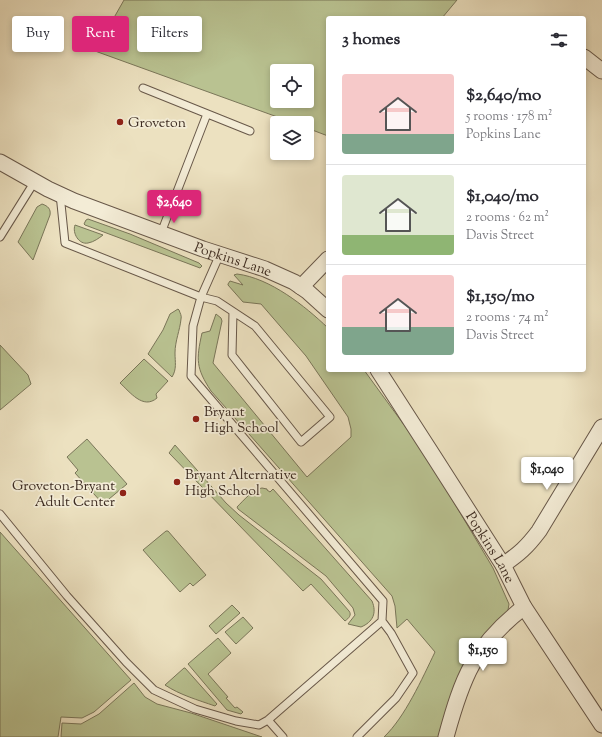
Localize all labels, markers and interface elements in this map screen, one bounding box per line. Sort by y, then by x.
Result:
chip: Buy [12,16,64,52]
chip: Rent [72,16,129,52]
chip: Filters [137,16,202,52]
text: 3 homes [342,28,400,52]
icon: filters [548,29,570,51]
map controls [270,64,314,160]
button: locate [270,64,314,108]
text: $2,640/mo [466,84,541,108]
icon: home [374,90,422,138]
text: 5 rooms · 178 m² [466,108,552,126]
place label: Groveton [128,114,186,134]
button: layers [270,116,314,160]
marker: Groveton [115,117,125,127]
text: Popkins Lane [466,126,541,144]
text: $1,040/mo [466,185,539,209]
pin: $2,640 [141,190,207,224]
icon: home [374,191,422,239]
text: $2,640 [156,194,192,212]
text: 2 rooms · 62 m² [466,209,549,227]
text: Davis Street [466,227,534,245]
street label: Popkins Lane [191,238,274,283]
text: $1,150/mo [466,285,534,309]
icon: home [374,291,422,339]
text: 2 rooms · 74 m² [466,309,549,327]
text: Davis Street [466,327,534,345]
place label: Bryant High School [204,403,279,439]
marker: Bryant High School [191,414,201,424]
pin: $1,040 [514,457,580,491]
text: $1,040 [530,461,564,479]
place label: Bryant Alternative High School [185,466,297,502]
place label: Groveton-Bryant Adult Center [12,477,116,513]
marker: Bryant Alternative High School [172,477,182,487]
marker: Groveton-Bryant Adult Center [118,488,128,498]
street label: Popkins Lane [460,509,518,587]
pin: $1,150 [450,638,516,672]
text: $1,150 [468,642,498,660]

